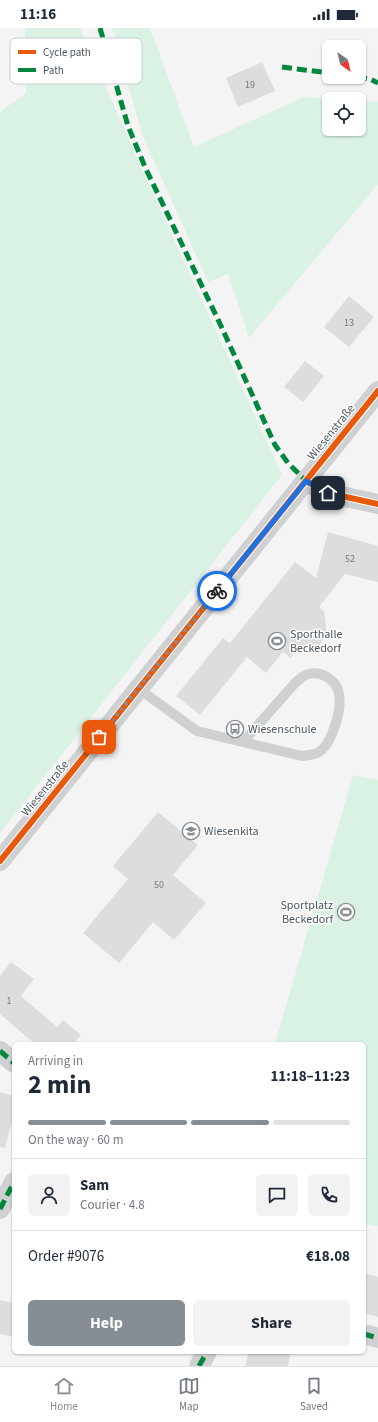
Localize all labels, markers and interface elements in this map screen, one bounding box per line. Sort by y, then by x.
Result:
text: 11:16 [20,4,56,25]
legend [10,38,142,84]
north arrow [322,40,366,84]
map controls [322,40,366,136]
text: Cycle path [43,45,91,60]
text: Path [43,63,64,78]
house number: 19 [245,78,255,92]
button: locate [322,92,366,136]
house number: 13 [344,316,354,330]
street label: Wiesenstraße [304,401,359,464]
pin [311,476,345,510]
icon: home [317,482,339,504]
house number: 52 [345,552,355,566]
courier [197,571,237,611]
icon: bike [206,580,228,602]
place label: Sporthalle Beckedorf [290,626,342,657]
sports icon: Sporthalle Beckedorf [267,631,287,651]
bus stop icon: Wiesenschule [225,719,245,739]
pin [82,720,116,754]
place label: Wiesenschule [248,721,316,738]
icon: bag [88,726,110,748]
street label: Wiesenstraße [18,757,73,820]
school or university icon: Wiesenkita [181,821,201,841]
place label: Wiesenkita [204,823,259,840]
house number: 50 [154,878,164,892]
place label: Sportplatz Beckedorf [280,897,333,928]
sports icon: Sportplatz Beckedorf [336,902,356,922]
house number: 1 [7,994,12,1008]
text: Arriving in [28,1052,83,1070]
text: 2 min [28,1066,91,1103]
text: 11:18–11:23 [270,1066,350,1087]
text: On the way · 60 m [28,1131,123,1149]
button: person [28,1174,70,1216]
button: chat [256,1174,298,1216]
button: phone [308,1174,350,1216]
text: Sam [80,1175,109,1196]
text: Courier · 4.8 [80,1196,145,1214]
text: Order #9076 [28,1246,104,1267]
text: €18.08 [306,1246,350,1267]
button: Help [28,1300,185,1346]
button: Share [193,1300,350,1346]
tab: Home [50,1375,78,1414]
tab: Map [178,1375,200,1414]
tab: Saved [300,1375,328,1414]

